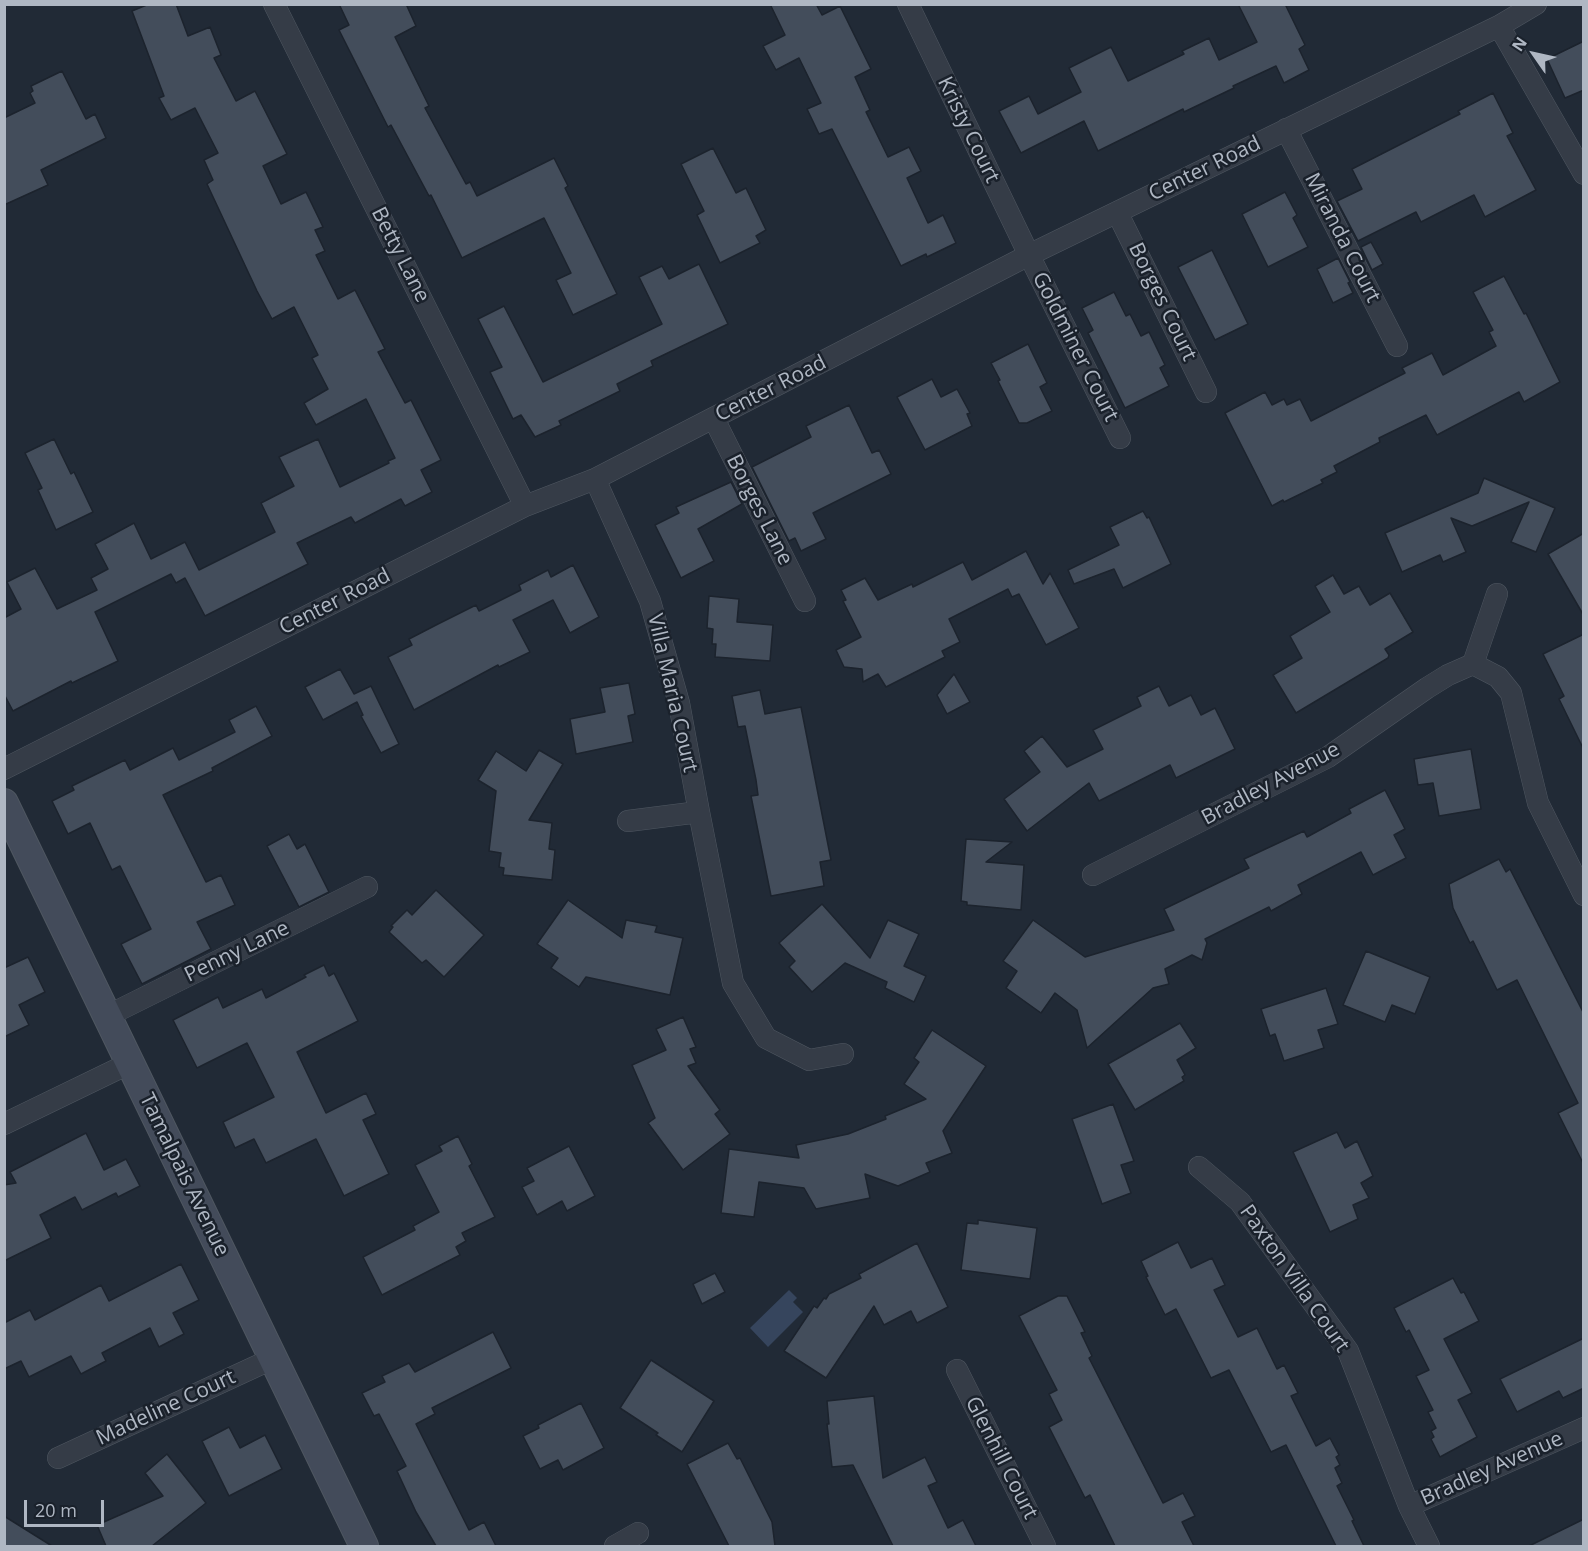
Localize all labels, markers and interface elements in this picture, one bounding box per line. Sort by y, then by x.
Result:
north arrow [1504,24,1564,84]
text: N [1506,32,1532,55]
street label: Kristy Court [931,73,1005,187]
street label: Center Road [1145,131,1265,207]
street label: Miranda Court [1299,169,1385,307]
street label: Betty Lane [365,203,435,307]
street label: Borges Court [1123,239,1201,365]
street label: Goldminer Court [1026,268,1124,426]
street label: Center Road [711,350,831,428]
street label: Borges Lane [720,450,798,570]
street label: Center Road [275,563,395,641]
street label: Villa Maria Court [642,611,702,775]
street label: Bradley Avenue [1198,737,1344,831]
street label: Penny Lane [180,916,294,988]
street label: Tamalpais Avenue [134,1089,234,1261]
street label: Paxton Villa Court [1234,1200,1354,1358]
street label: Madeline Court [92,1365,240,1451]
street label: Glenhill Court [959,1392,1043,1524]
street label: Bradley Avenue [1417,1426,1567,1512]
scale bar [27,1488,106,1526]
text: 20 m [35,1498,77,1522]

